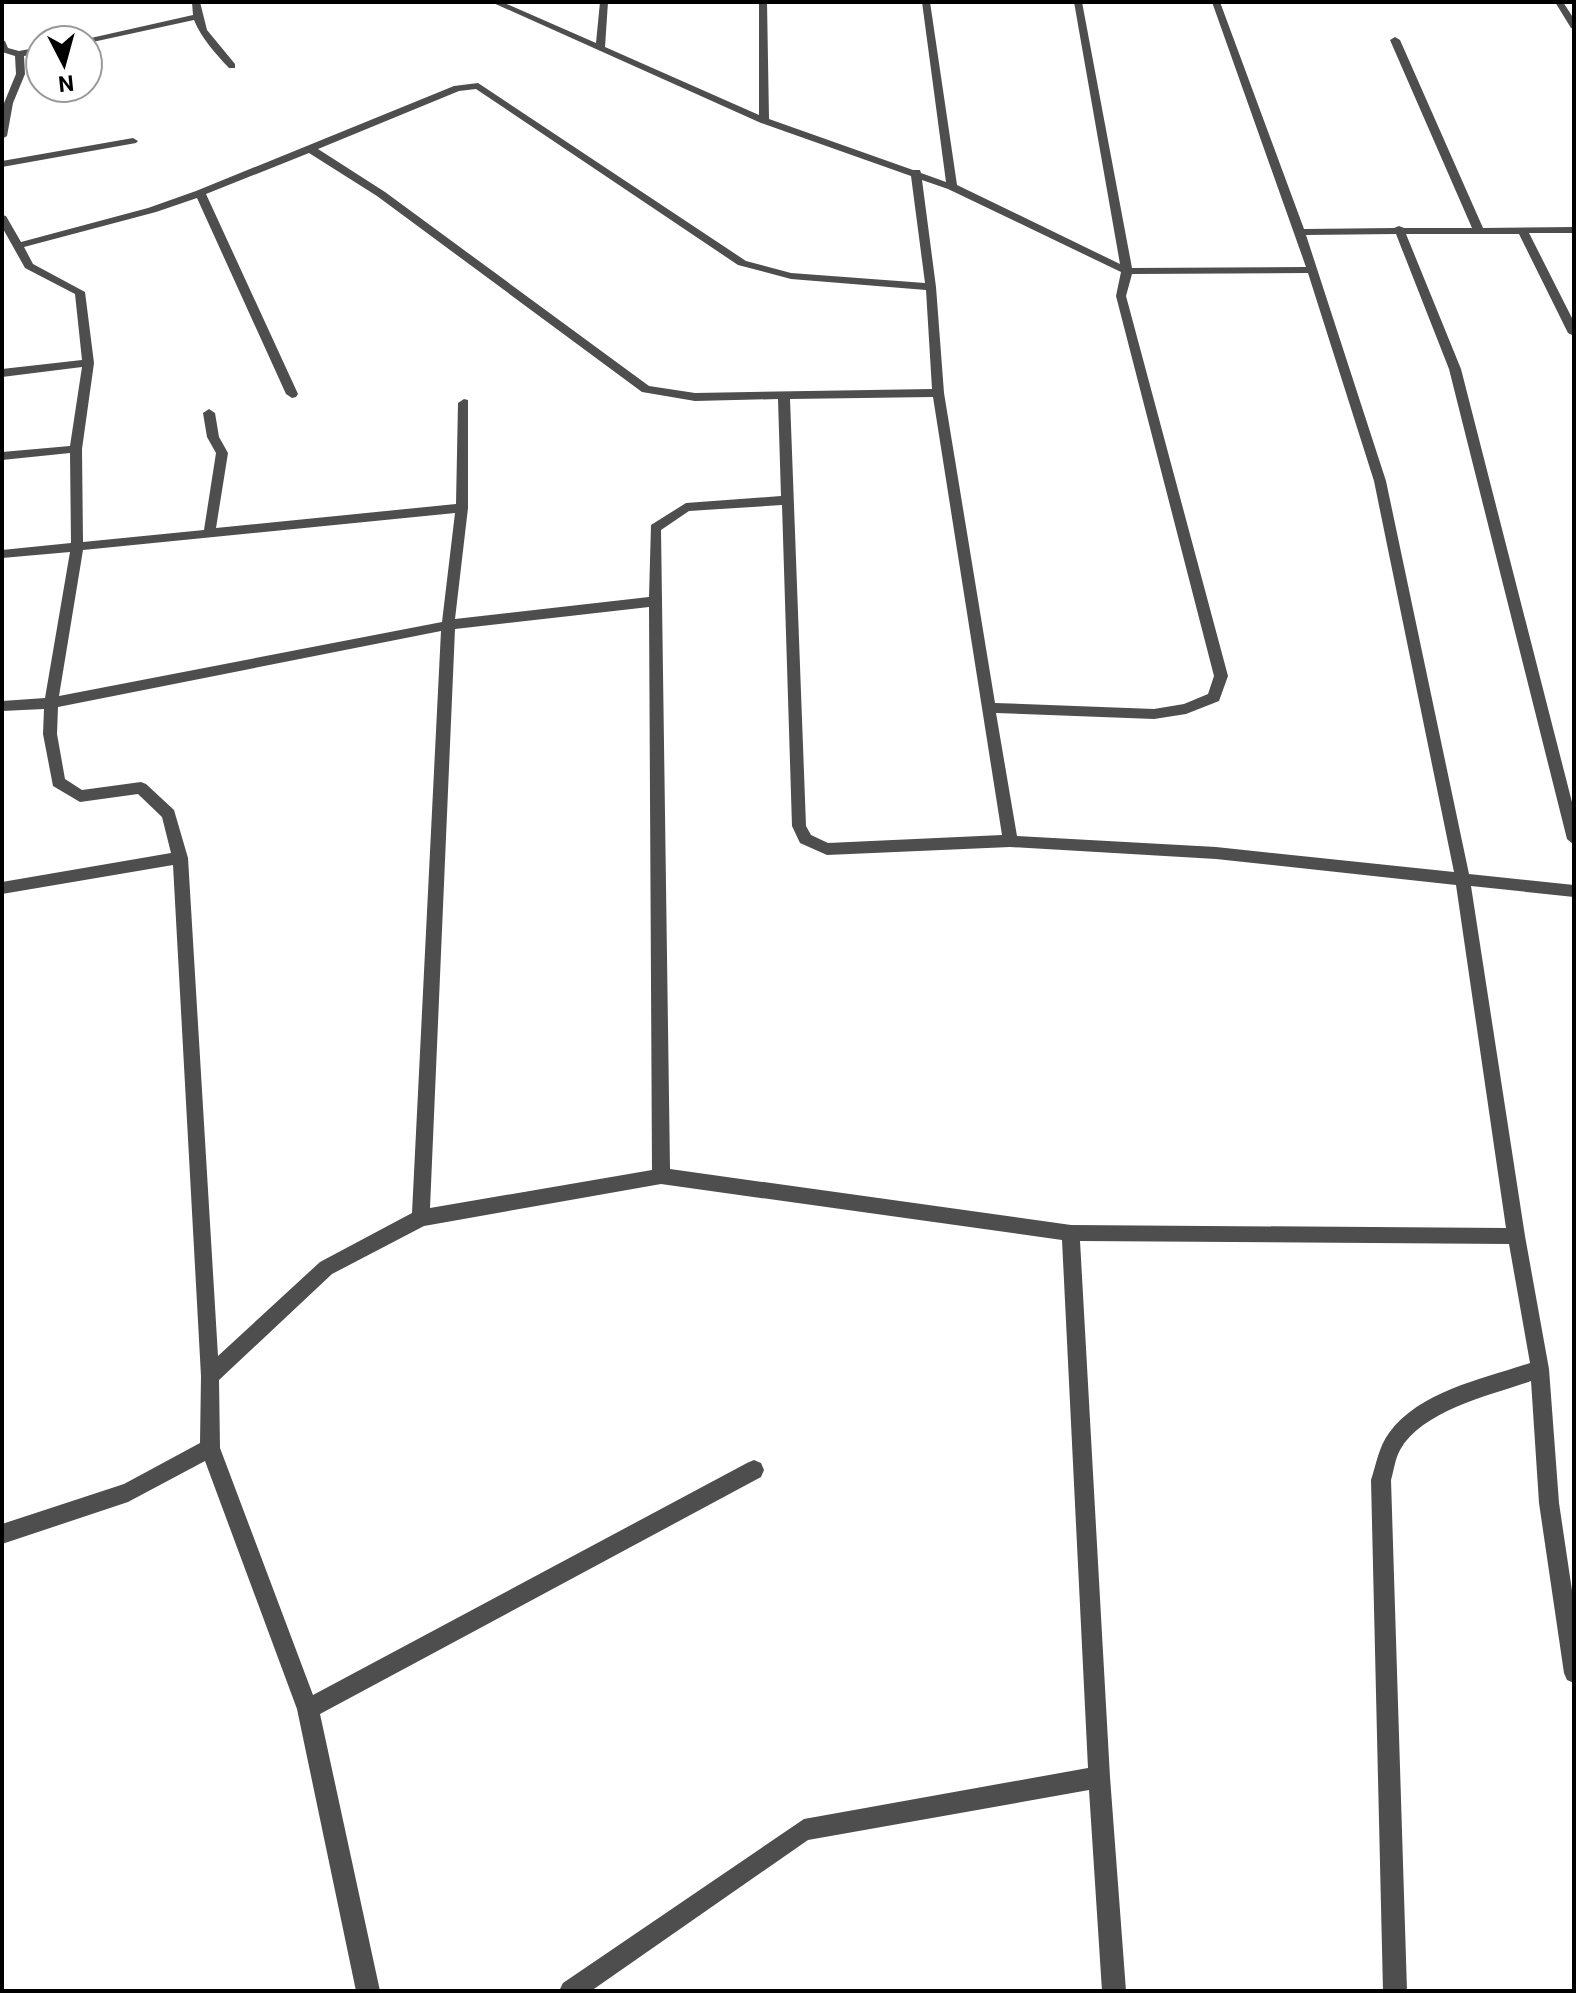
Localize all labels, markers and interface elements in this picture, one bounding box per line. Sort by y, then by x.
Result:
north arrow [24,24,104,104]
text: N [57,70,75,97]

